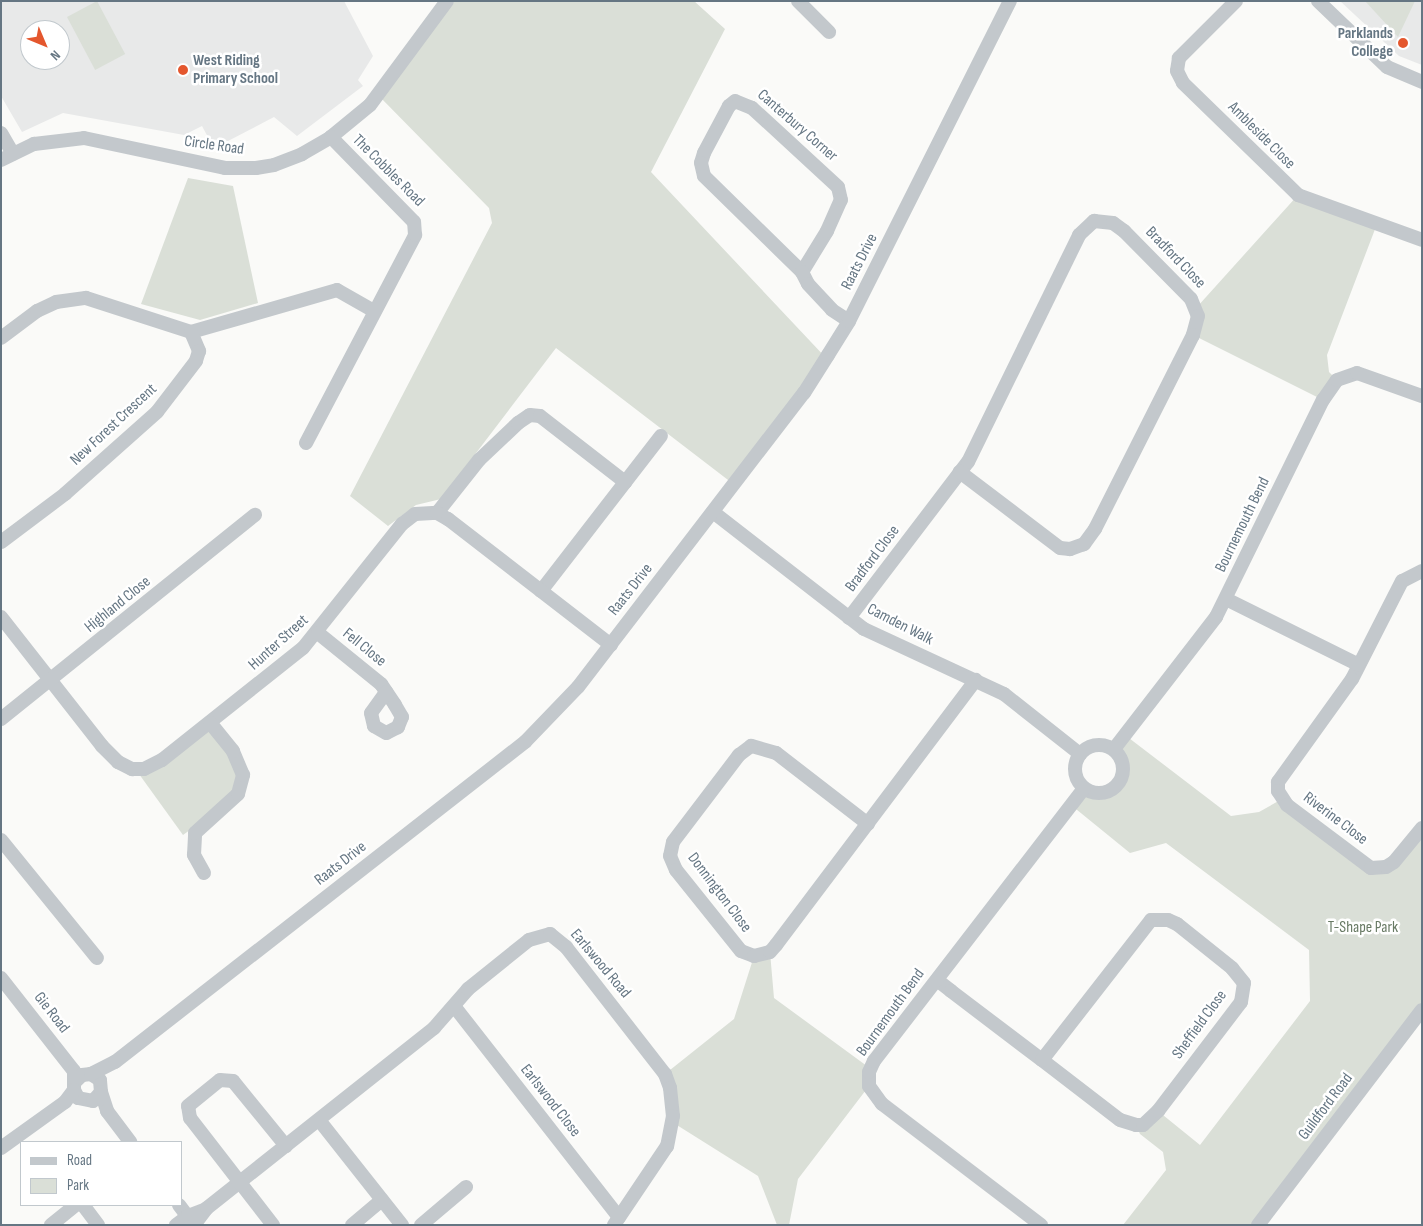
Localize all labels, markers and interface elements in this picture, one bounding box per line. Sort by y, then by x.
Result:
north arrow [20,20,70,70]
place label: Parklands College [1338,24,1393,62]
marker: Parklands College [1397,37,1409,49]
text: N [47,47,64,64]
place label: West Riding Primary School [193,51,278,89]
marker: West Riding Primary School [177,64,189,76]
street label: Canterbury Corner [753,86,841,166]
street label: Ambleside Close [1223,98,1299,174]
street label: The Cobbles Road [348,131,428,211]
street label: Circle Road [183,132,245,160]
street label: Bradford Close [1141,223,1209,293]
street label: Raats Drive [838,231,882,293]
street label: New Forest Crescent [67,380,161,470]
street label: Bournemouth Bend [1212,474,1274,576]
street label: Bradford Close [842,522,904,596]
street label: Raats Drive [605,560,657,620]
street label: Highland Close [81,573,155,637]
street label: Camden Walk [864,600,936,650]
street label: Hunter Street [245,611,313,675]
street label: Fell Close [338,625,390,671]
street label: Riverine Close [1299,789,1371,849]
street label: Raats Drive [311,838,371,890]
street label: Donnington Close [683,849,755,937]
park label: T-Shape Park [1328,918,1398,938]
street label: Earlswood Road [566,926,634,1002]
street label: Bournemouth Bend [853,966,929,1060]
street label: Sheffield Close [1169,987,1231,1063]
street label: Gie Road [29,989,73,1037]
street label: Earlswood Close [516,1061,584,1141]
street label: Guildford Road [1295,1070,1357,1144]
legend [20,1141,182,1206]
text: Road [67,1151,92,1170]
text: Park [67,1176,89,1195]

